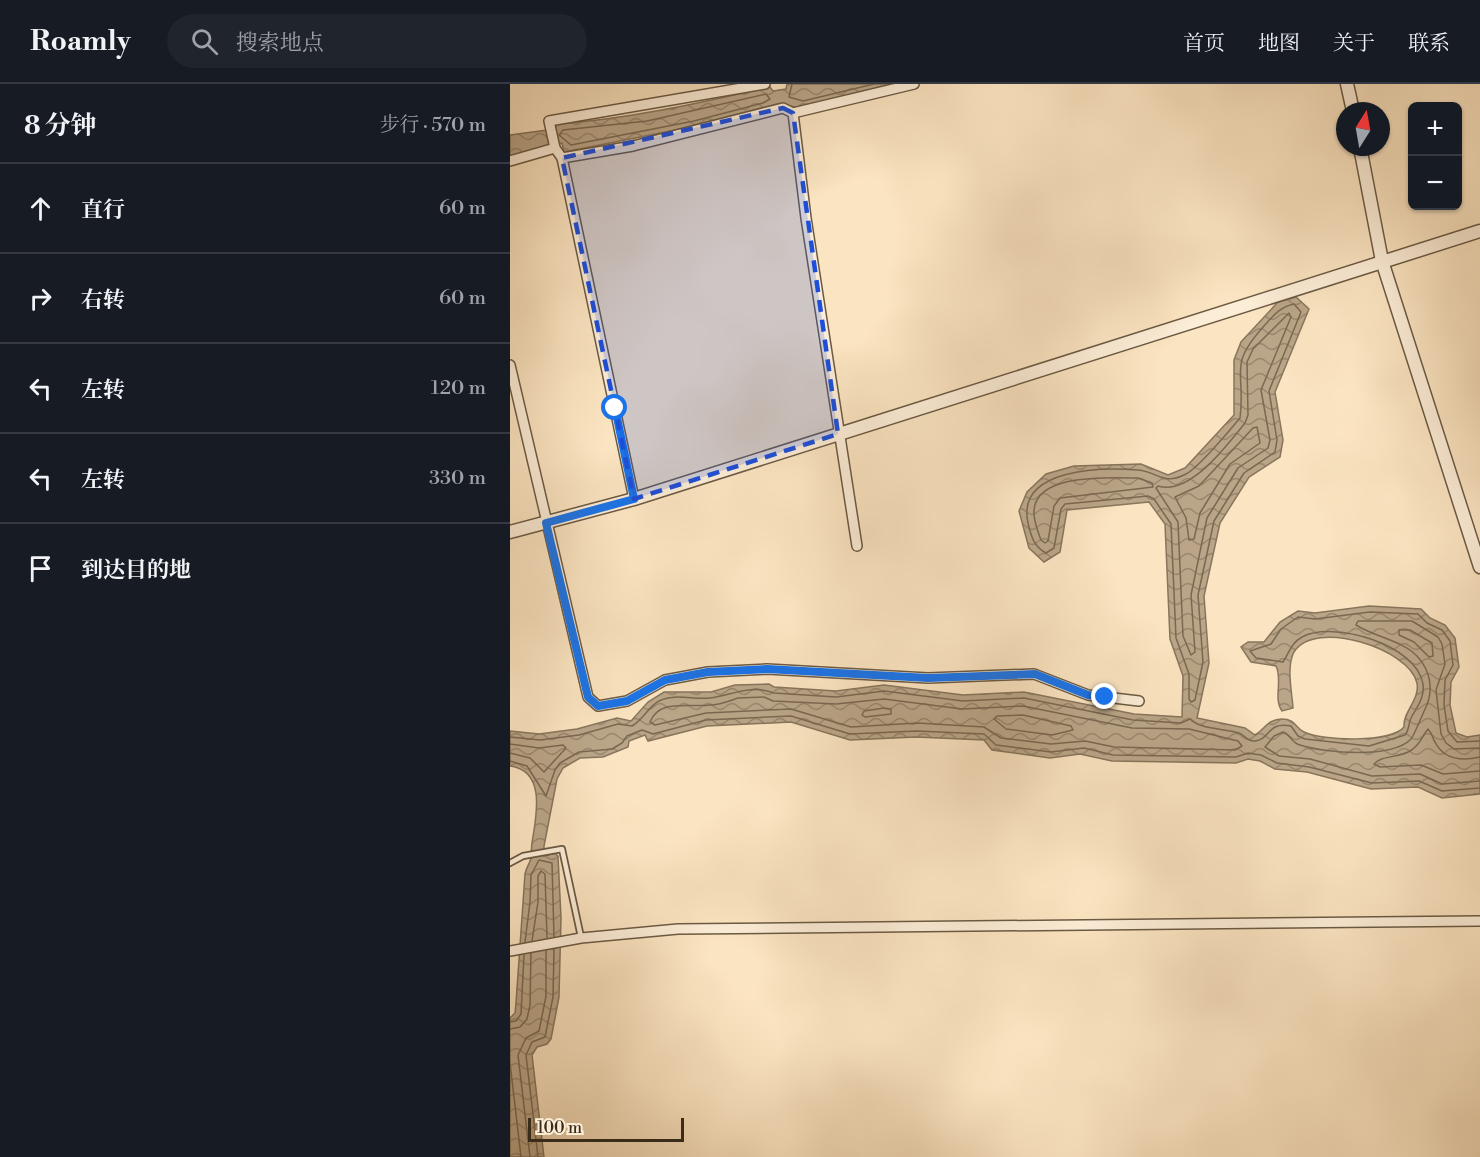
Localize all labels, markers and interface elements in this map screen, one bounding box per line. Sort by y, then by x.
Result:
search box [167,14,587,68]
text: Roamly [30,24,131,59]
icon: search [188,25,221,58]
text: 搜索地点 [236,30,324,57]
text: 首页 [1183,31,1225,57]
text: 地图 [1258,31,1300,57]
text: 关于 [1333,31,1375,57]
text: 联系 [1408,31,1450,57]
north arrow [1336,102,1390,156]
map controls [1408,102,1462,210]
button: + [1408,102,1462,156]
text: 8 分钟 [24,110,97,142]
text: 步行 · 570 m [380,113,486,138]
button: − [1408,156,1462,210]
icon: ahead [24,192,57,225]
text: 60 m [439,196,486,221]
text: 直行 [81,197,125,224]
icon: right [24,282,57,315]
text: 60 m [439,286,486,311]
text: 右转 [81,287,125,314]
icon: left [24,372,57,405]
text: 120 m [431,376,486,401]
text: 左转 [81,377,125,404]
route start [601,394,627,420]
icon: left [24,462,57,495]
text: 330 m [429,466,486,491]
text: 左转 [81,467,125,494]
icon: arrive [24,552,57,585]
text: 到达目的地 [81,557,191,584]
route end [1091,683,1117,709]
scale bar [528,1115,684,1142]
text: 100 m [537,1118,582,1138]

